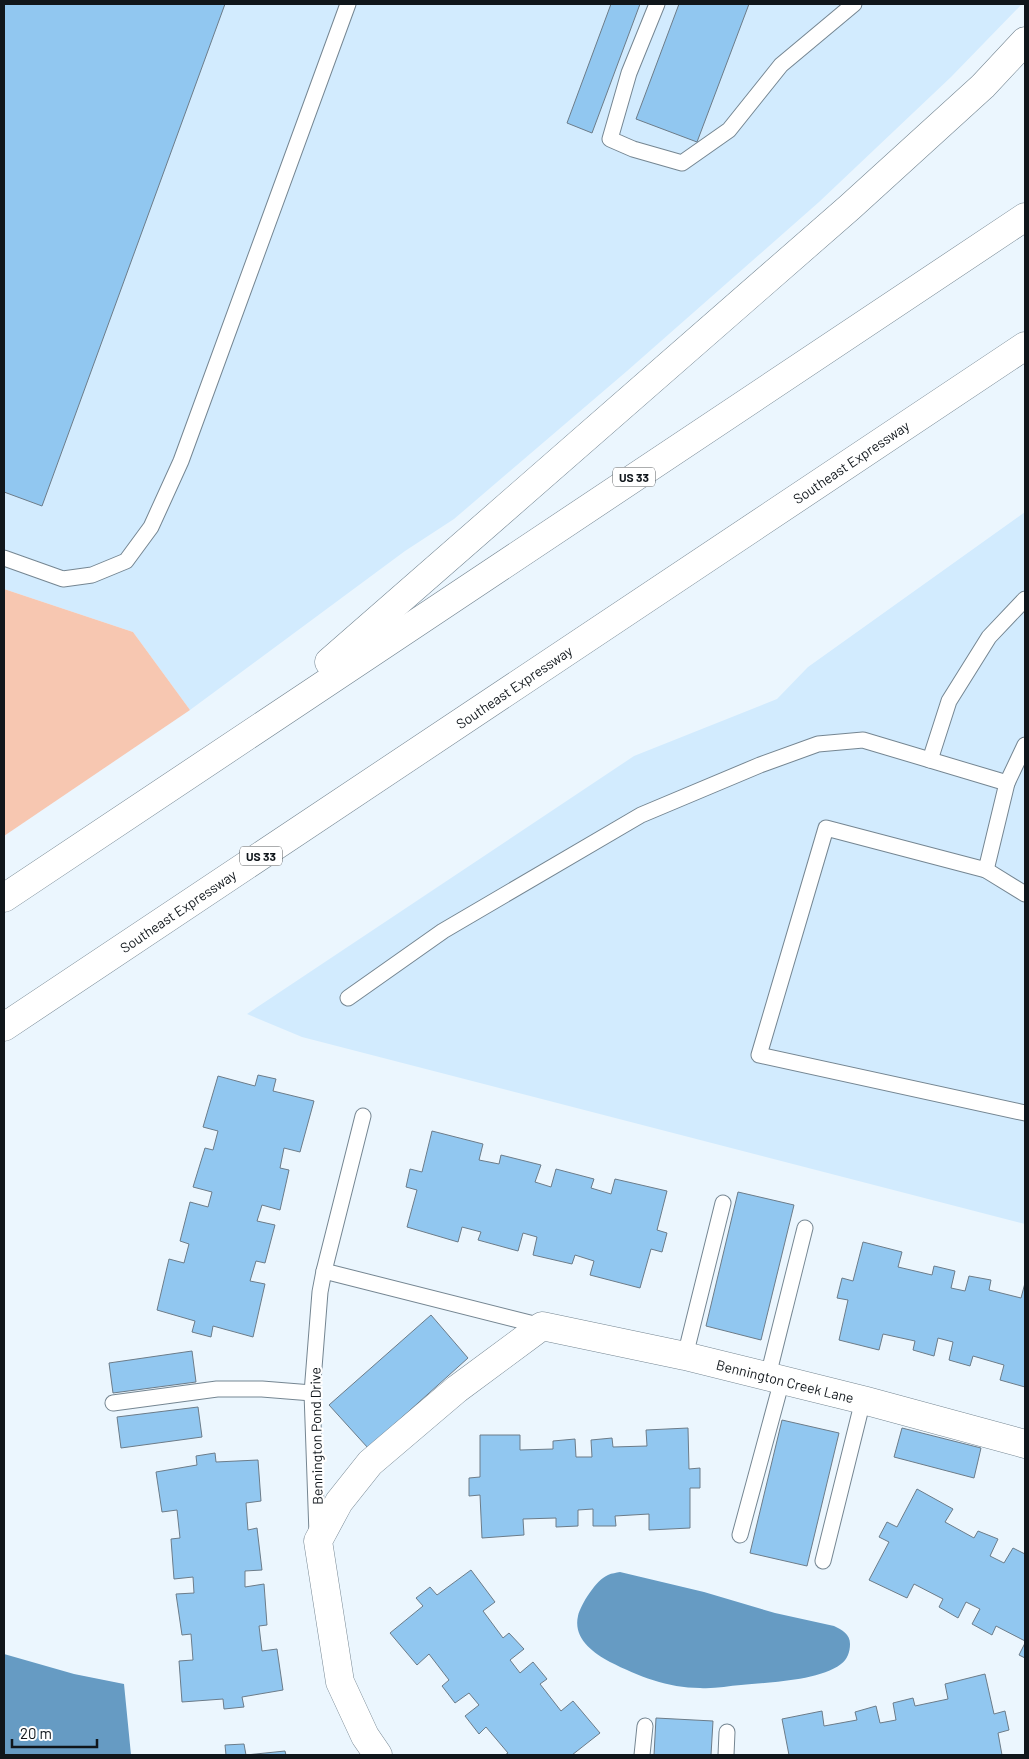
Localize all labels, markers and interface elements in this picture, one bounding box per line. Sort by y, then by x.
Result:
street label: Southeast Expressway [790,416,913,507]
road number: US 33 [613,468,655,487]
street label: Southeast Expressway [453,641,576,732]
road number: US 33 [240,846,282,866]
street label: Southeast Expressway [117,865,240,956]
street label: Bennington Creek Lane [714,1356,856,1406]
street label: Bennington Pond Drive [306,1367,326,1505]
scale bar [12,1716,98,1748]
text: 20 m [20,1724,52,1742]

